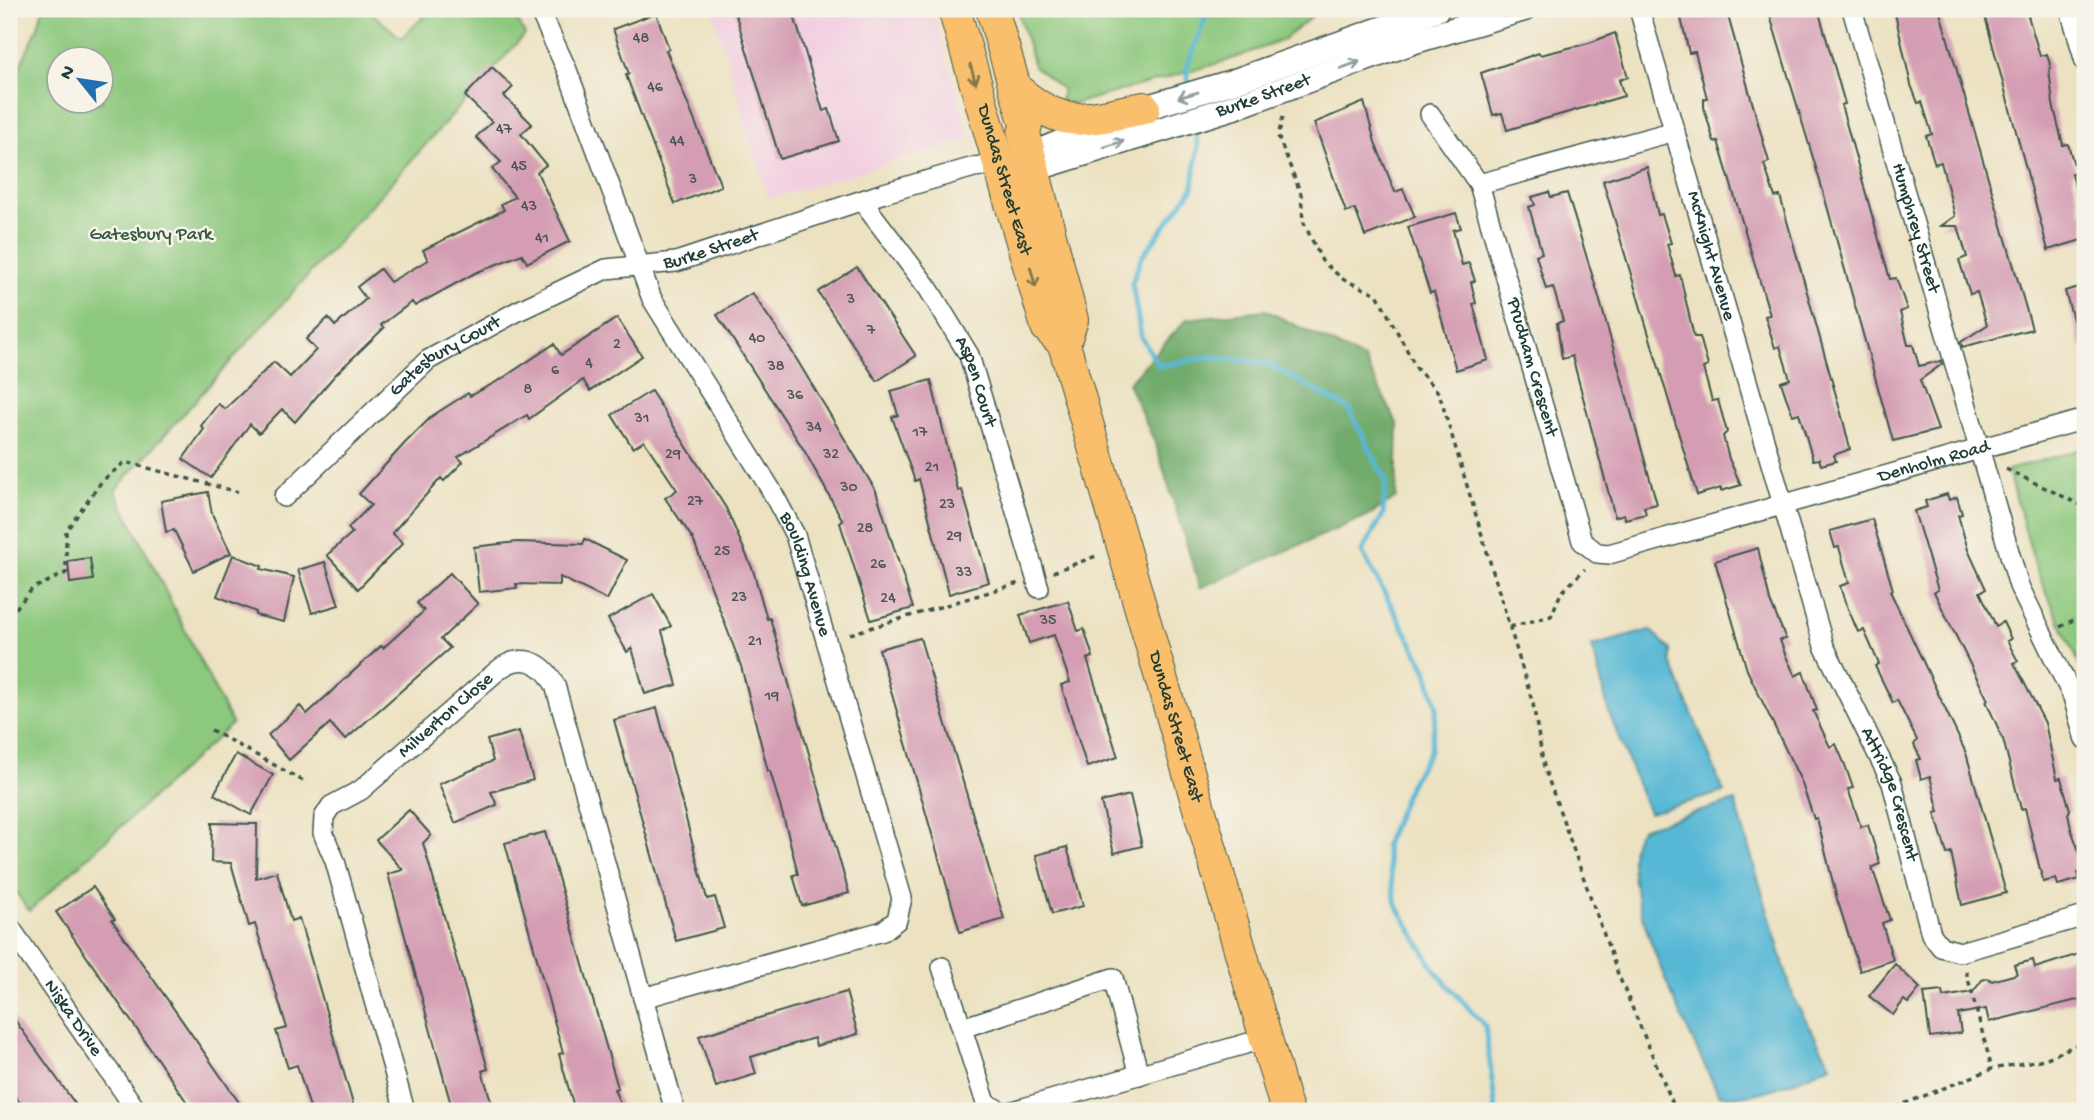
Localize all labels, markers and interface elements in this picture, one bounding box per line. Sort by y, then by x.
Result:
house number: 48 [633,30,649,49]
north arrow [46,46,116,116]
one-way arrow [1338,57,1360,70]
text: N [55,62,81,84]
one-way arrow [968,63,981,85]
street label: Burke Street [1212,68,1316,124]
house number: 46 [647,79,664,98]
one-way arrow [1177,90,1199,103]
street label: Dundas Street East [970,100,1038,260]
house number: 47 [496,121,513,140]
house number: 44 [669,133,685,152]
one-way arrow [1102,136,1124,149]
house number: 45 [511,158,527,177]
street label: Humphrey Street [1886,160,1946,298]
house number: 3 [688,171,697,190]
street label: McKnight Avenue [1681,188,1740,323]
house number: 43 [521,198,537,217]
street label: Burke Street [661,223,764,275]
park label: Gatesbury Park [90,224,214,247]
house number: 41 [535,230,549,249]
one-way arrow [1027,265,1040,288]
house number: 3 [846,291,855,310]
street label: Prudham Crescent [1501,294,1563,441]
street label: Gatesbury Court [385,310,507,402]
house number: 7 [866,322,876,341]
house number: 40 [749,330,765,349]
street label: Aspen Court [949,332,1002,432]
house number: 2 [613,336,621,355]
house number: 4 [585,355,593,374]
house number: 38 [766,358,785,377]
house number: 6 [551,362,560,381]
house number: 8 [524,381,533,400]
house number: 36 [786,387,804,406]
house number: 31 [634,410,649,429]
house number: 34 [805,419,822,438]
house number: 17 [912,424,928,443]
street label: Denholm Road [1874,435,1994,489]
house number: 29 [665,446,681,465]
house number: 32 [822,446,839,465]
house number: 21 [925,459,939,478]
house number: 30 [839,479,858,498]
house number: 27 [687,493,704,512]
house number: 23 [939,496,955,515]
street label: Boulding Avenue [773,507,836,639]
house number: 28 [857,520,874,539]
house number: 29 [946,528,962,547]
house number: 25 [714,543,730,562]
house number: 26 [870,556,887,575]
house number: 33 [955,564,972,583]
house number: 23 [731,589,747,608]
house number: 24 [880,590,896,609]
house number: 35 [1039,612,1056,631]
house number: 21 [748,633,762,652]
street label: Dundas Street East [1142,647,1209,807]
street label: Milverton Close [394,668,498,763]
house number: 19 [764,688,779,707]
street label: Attridge Crescent [1855,724,1924,866]
street label: Niska Drive [38,975,107,1061]

